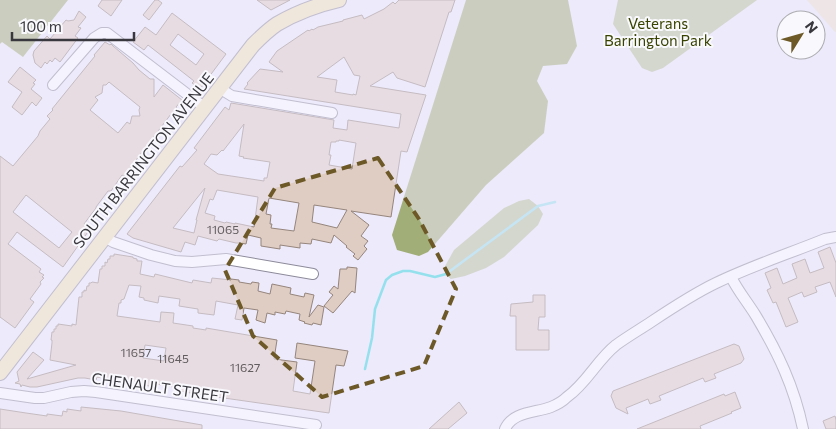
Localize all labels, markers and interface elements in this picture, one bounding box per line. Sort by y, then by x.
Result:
scale bar [12,10,135,42]
north arrow [776,10,826,60]
park label: Veterans Barrington Park [604,14,712,49]
text: 100 m [20,17,62,35]
text: N [802,18,822,36]
street label: SOUTH BARRINGTON AVENUE [69,69,217,251]
house number: 11065 [207,222,239,236]
house number: 11657 [121,345,151,359]
house number: 11645 [157,351,189,365]
house number: 11627 [230,360,260,374]
street label: CHENAULT STREET [90,368,230,406]

